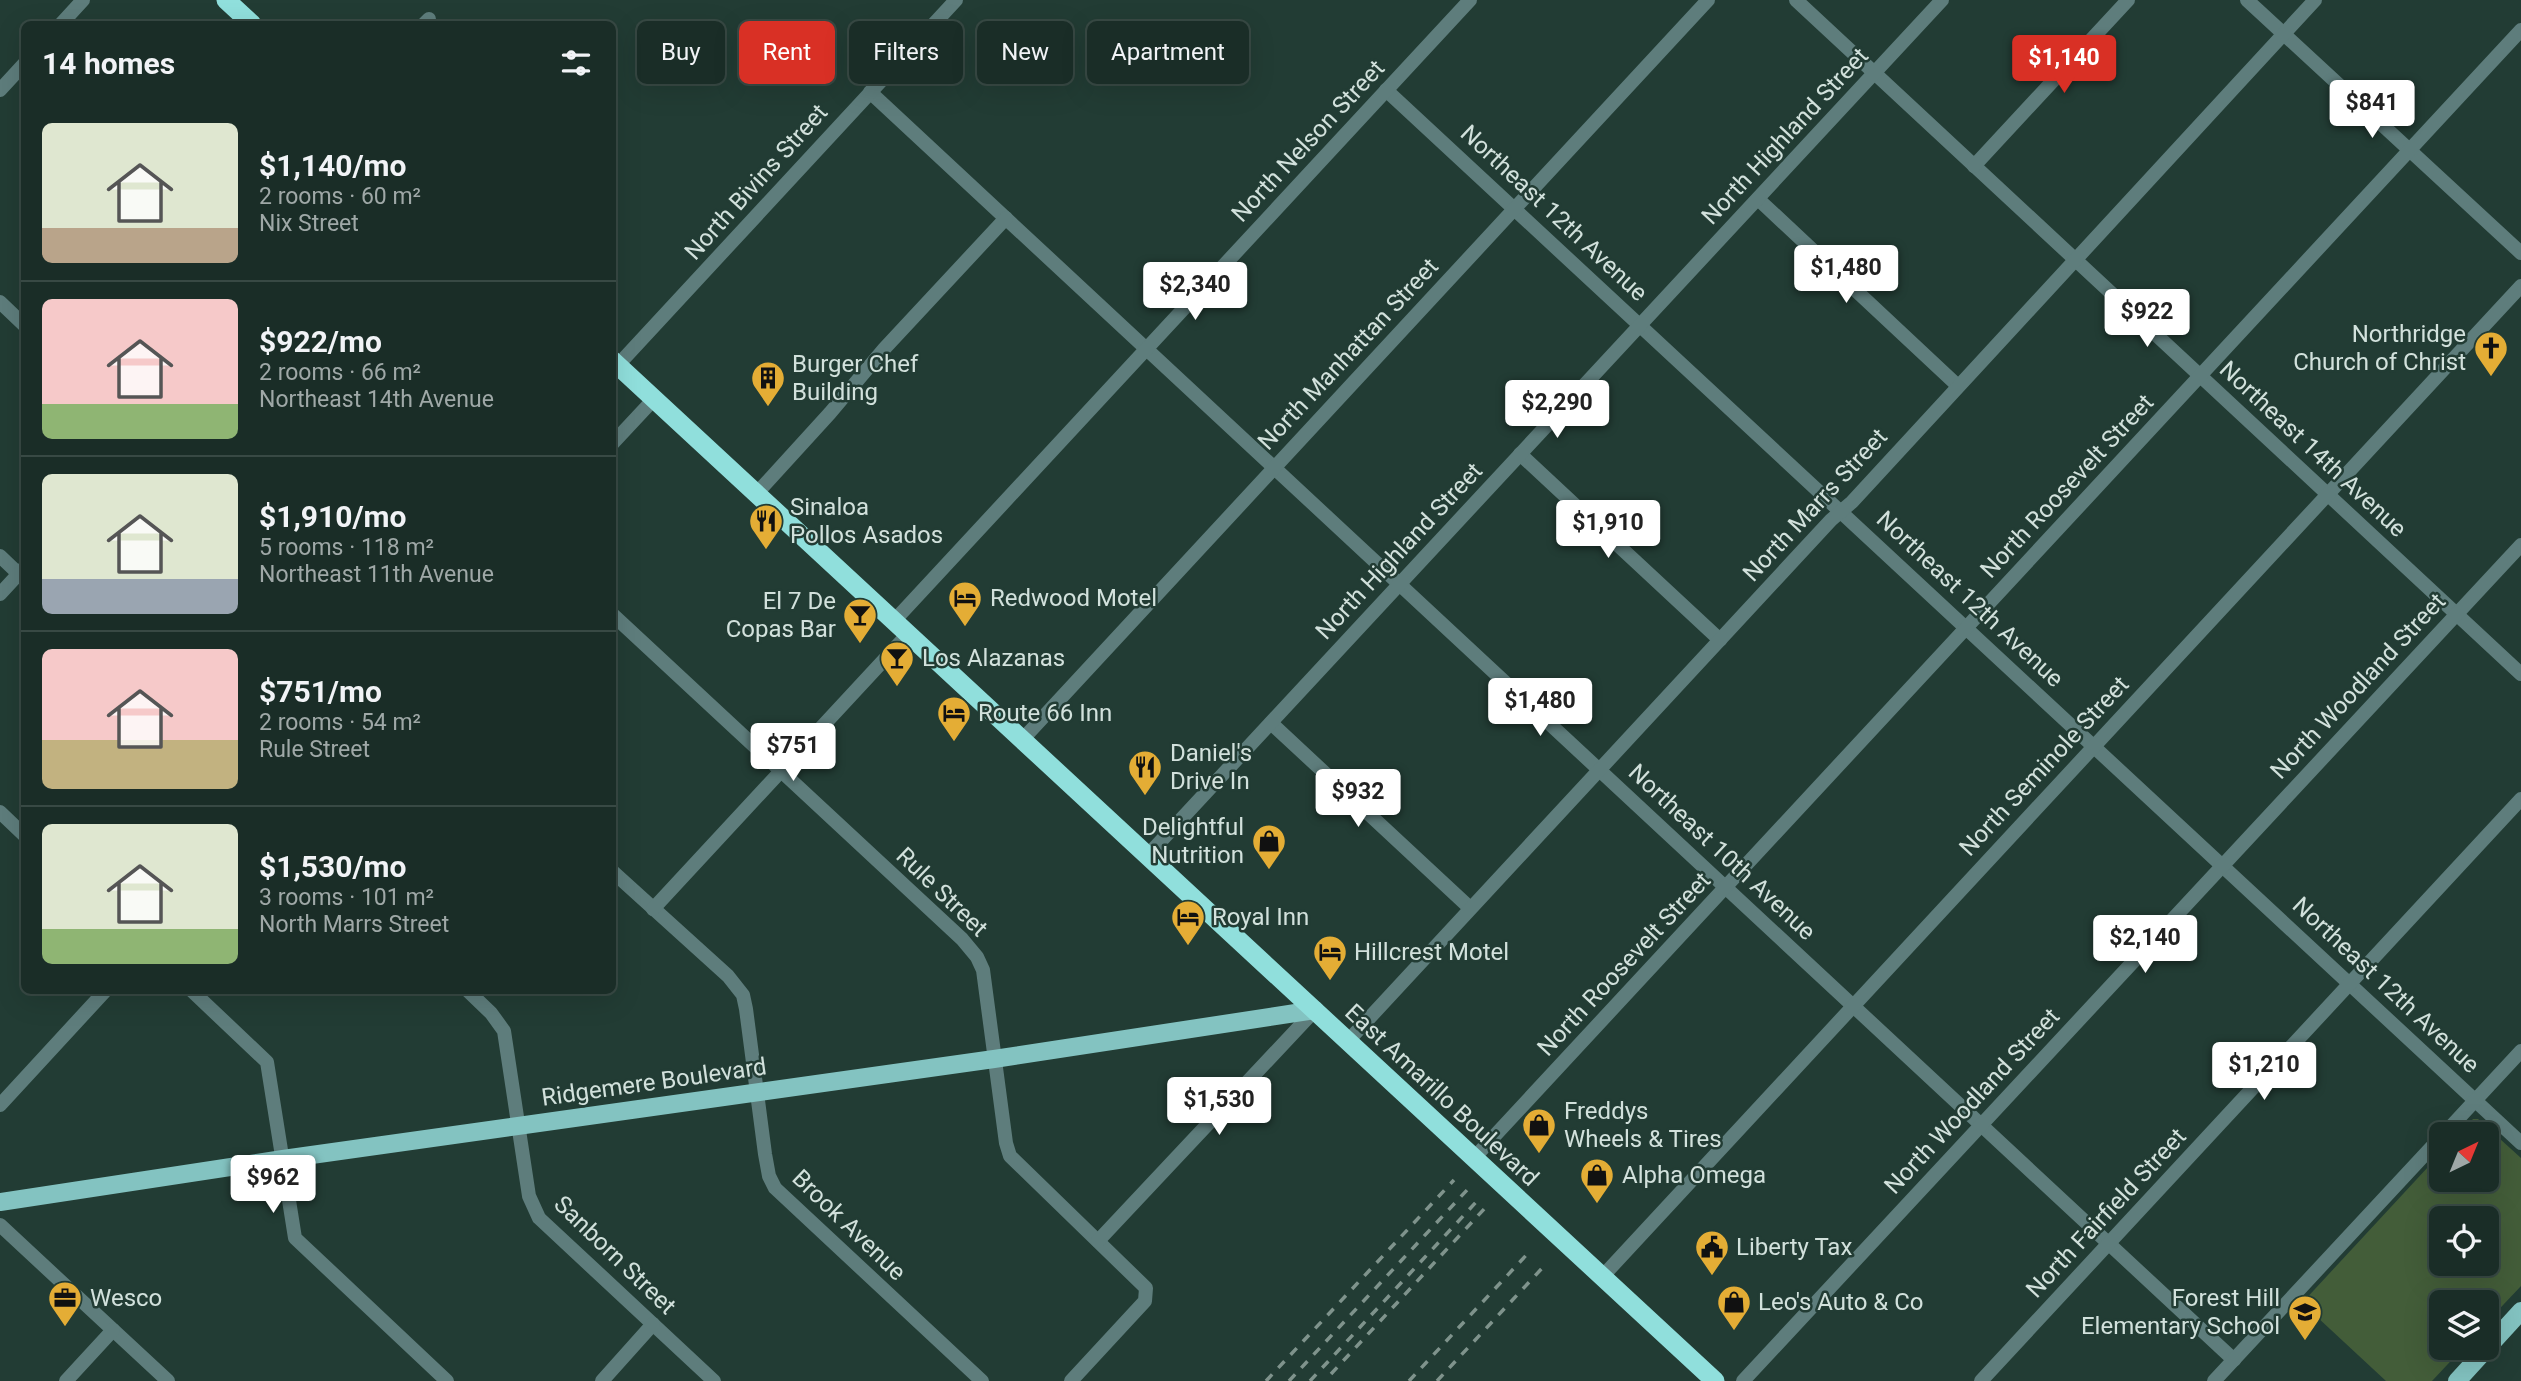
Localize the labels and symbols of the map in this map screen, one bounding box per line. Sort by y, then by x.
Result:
pin: $1,140 [2007,36,2121,95]
street label: North Highland Street [1696,42,1874,230]
street label: North Nelson Street [1226,54,1390,228]
pin: $841 [2331,80,2413,140]
street label: North Bivins Street [679,98,833,266]
street label: Northeast 12th Avenue [1455,119,1653,307]
pin: $1,480 [1789,246,1903,305]
street label: North Manhattan Street [1252,252,1444,455]
pin: $2,340 [1138,262,1252,322]
pin: $922 [2106,290,2188,349]
place label: Northridge Church of Christ [2293,320,2466,376]
church icon: Northridge Church of Christ [2472,329,2510,378]
place label: Burger Chef Building [792,350,919,406]
street label: Northeast 14th Avenue [2214,355,2412,543]
building icon: Burger Chef Building [749,359,787,408]
pin: $2,290 [1500,380,1614,440]
street label: North Roosevelt Street [1975,388,2159,584]
street label: North Marrs Street [1737,423,1893,587]
street label: North Highland Street [1310,457,1488,645]
place label: Sinaloa Pollos Asados [790,493,943,549]
pin: $1,910 [1551,500,1665,560]
restaurant icon: Sinaloa Pollos Asados [747,502,785,551]
street label: Northeast 12th Avenue [1871,505,2069,693]
hotel icon: Redwood Motel [946,579,984,628]
place label: Redwood Motel [990,584,1157,612]
place label: El 7 De Copas Bar [726,587,836,643]
street label: North Woodland Street [2265,587,2451,785]
bar icon: El 7 De Copas Bar [841,596,879,645]
bar icon: Los Alazanas [878,639,916,688]
place label: Los Alazanas [922,644,1065,672]
street label: North Seminole Street [1954,670,2135,862]
pin: $1,480 [1483,678,1597,738]
hotel icon: Route 66 Inn [935,694,973,743]
place label: Route 66 Inn [978,699,1112,727]
pin: $751 [752,724,834,783]
place label: Daniel's Drive In [1170,739,1252,795]
restaurant icon: Daniel's Drive In [1126,748,1164,797]
street label: Northeast 10th Avenue [1623,758,1821,946]
pin: $932 [1317,770,1399,829]
place label: Delightful Nutrition [1142,813,1244,869]
shop icon: Delightful Nutrition [1250,822,1288,871]
street label: Rule Street [891,842,993,942]
street label: North Roosevelt Street [1532,866,1716,1062]
street label: Northeast 12th Avenue [2287,891,2485,1079]
hotel icon: Royal Inn [1169,898,1207,947]
place label: Royal Inn [1212,903,1309,931]
pin: $2,140 [2088,916,2202,975]
hotel icon: Hillcrest Motel [1311,933,1349,982]
place label: Hillcrest Motel [1354,938,1509,966]
street label: East Amarillo Boulevard [1340,998,1544,1192]
street label: North Woodland Street [1879,1002,2065,1200]
pin: $1,210 [2207,1042,2321,1102]
street label: Ridgemere Boulevard [540,1052,768,1112]
pin: $1,530 [1162,1078,1276,1137]
place label: Freddys Wheels & Tires [1564,1097,1722,1153]
shop icon: Freddys Wheels & Tires [1520,1106,1558,1155]
street label: North Fairfield Street [2020,1122,2192,1303]
north arrow [2429,1122,2499,1192]
pin: $962 [232,1156,314,1215]
shop icon: Alpha Omega [1578,1156,1616,1205]
place label: Alpha Omega [1622,1161,1766,1189]
street label: Brook Avenue [786,1164,912,1286]
street label: Sanborn Street [548,1190,682,1320]
public building icon: Liberty Tax [1693,1228,1731,1277]
place label: Liberty Tax [1736,1233,1852,1261]
office icon: Wesco [46,1279,84,1328]
shop icon: Leo's Auto & Co [1715,1283,1753,1332]
place label: Wesco [90,1284,162,1312]
place label: Forest Hill Elementary School [2081,1284,2280,1340]
place label: Leo's Auto & Co [1758,1288,1924,1316]
school or university icon: Forest Hill Elementary School [2286,1293,2324,1342]

